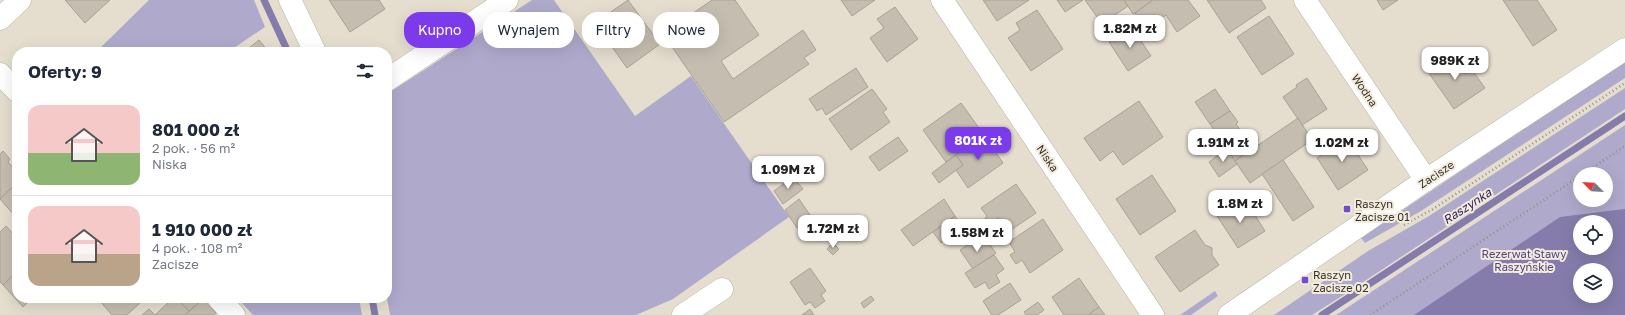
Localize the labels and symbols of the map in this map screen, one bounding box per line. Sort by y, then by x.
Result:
pin: 1.82M zł [1089,15,1171,49]
pin: 989K zł [1418,47,1492,81]
street label: Wodna [1349,71,1381,109]
pin: 801K zł [941,127,1015,161]
pin: 1.91M zł [1182,129,1264,163]
pin: 1.02M zł [1301,129,1383,163]
street label: Niska [1034,142,1062,174]
pin: 1.09M zł [747,156,829,190]
street label: Zacisze [1416,158,1456,190]
north arrow [1573,167,1613,207]
water label: Raszynka [1440,184,1495,227]
pin: 1.8M zł [1203,190,1277,224]
place label: Raszyn Zacisze 01 [1355,197,1409,223]
marker: Raszyn Zacisze 01 [1342,204,1352,214]
pin: 1.72M zł [792,215,874,249]
pin: 1.58M zł [936,219,1018,253]
park label: Rezerwat Stawy Raszyńskie [1482,247,1566,273]
place label: Raszyn Zacisze 02 [1313,268,1369,294]
marker: Raszyn Zacisze 02 [1300,275,1310,285]

